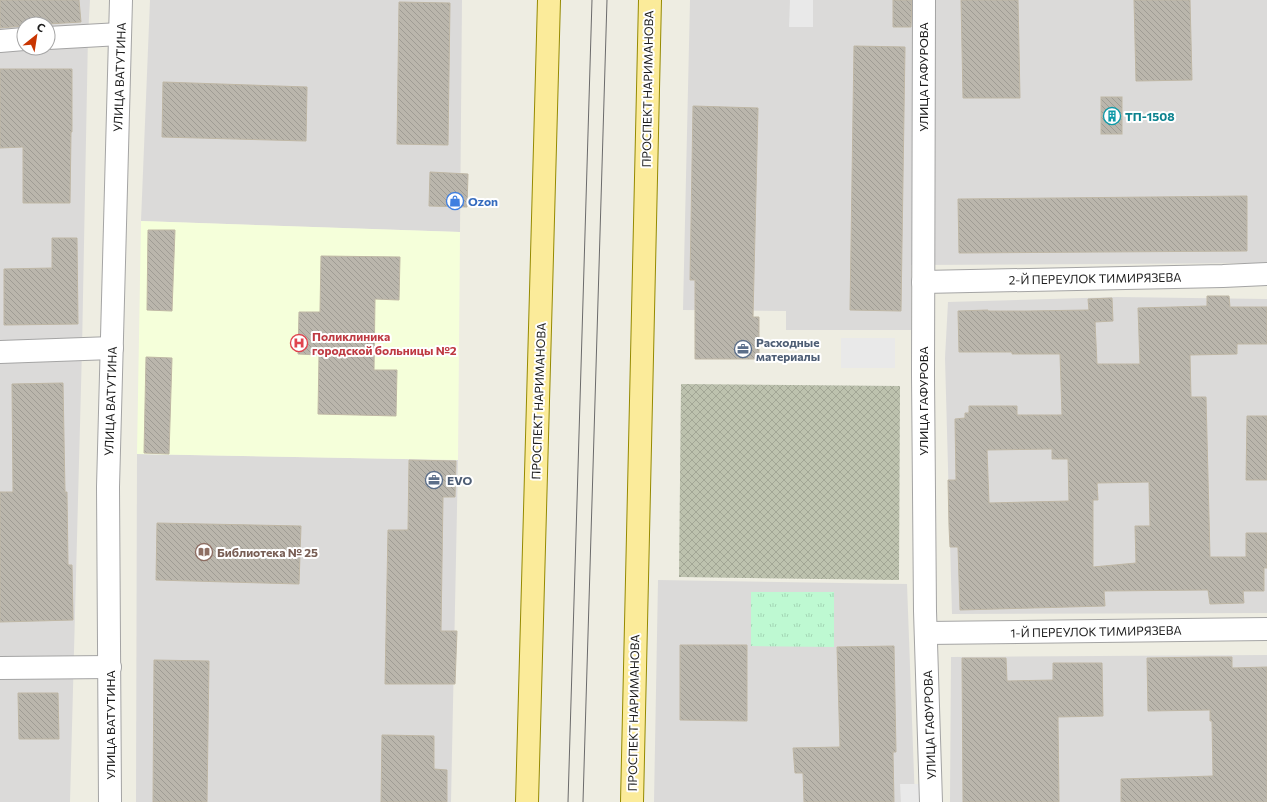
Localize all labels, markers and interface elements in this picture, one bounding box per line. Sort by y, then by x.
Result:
street label: ПРОСПЕКТ НАРИМАНОВА [639,10,655,168]
north arrow [16,16,56,56]
text: С [35,19,48,35]
street label: УЛИЦА ВАТУТИНА [110,22,128,132]
street label: УЛИЦА ГАФУРОВА [916,22,930,132]
building icon: ТП-1508 [1102,106,1122,126]
place label: ТП-1508 [1125,109,1175,123]
shop icon: Ozon [445,191,465,211]
place label: Ozon [468,194,498,208]
street label: 2-Й ПЕРЕУЛОК ТИМИРЯЗЕВА [1008,269,1182,287]
street label: ПРОСПЕКТ НАРИМАНОВА [528,322,548,480]
place label: Поликлиника городской больницы №2 [312,329,457,357]
hospital icon: Поликлиника городской больницы №2 [289,333,309,353]
place label: Расходные материалы [756,335,820,363]
office icon: Расходные материалы [733,339,753,359]
street label: УЛИЦА ВАТУТИНА [101,346,119,456]
street label: УЛИЦА ГАФУРОВА [916,346,930,456]
office icon: EVO [424,470,444,490]
place label: EVO [447,473,472,487]
library icon: Библиотека № 25 [194,542,214,562]
place label: Библиотека № 25 [217,545,318,559]
street label: 1-Й ПЕРЕУЛОК ТИМИРЯЗЕВА [1010,623,1182,639]
street label: ПРОСПЕКТ НАРИМАНОВА [625,634,641,792]
street label: УЛИЦА ВАТУТИНА [103,670,117,780]
street label: УЛИЦА ГАФУРОВА [920,670,938,780]

